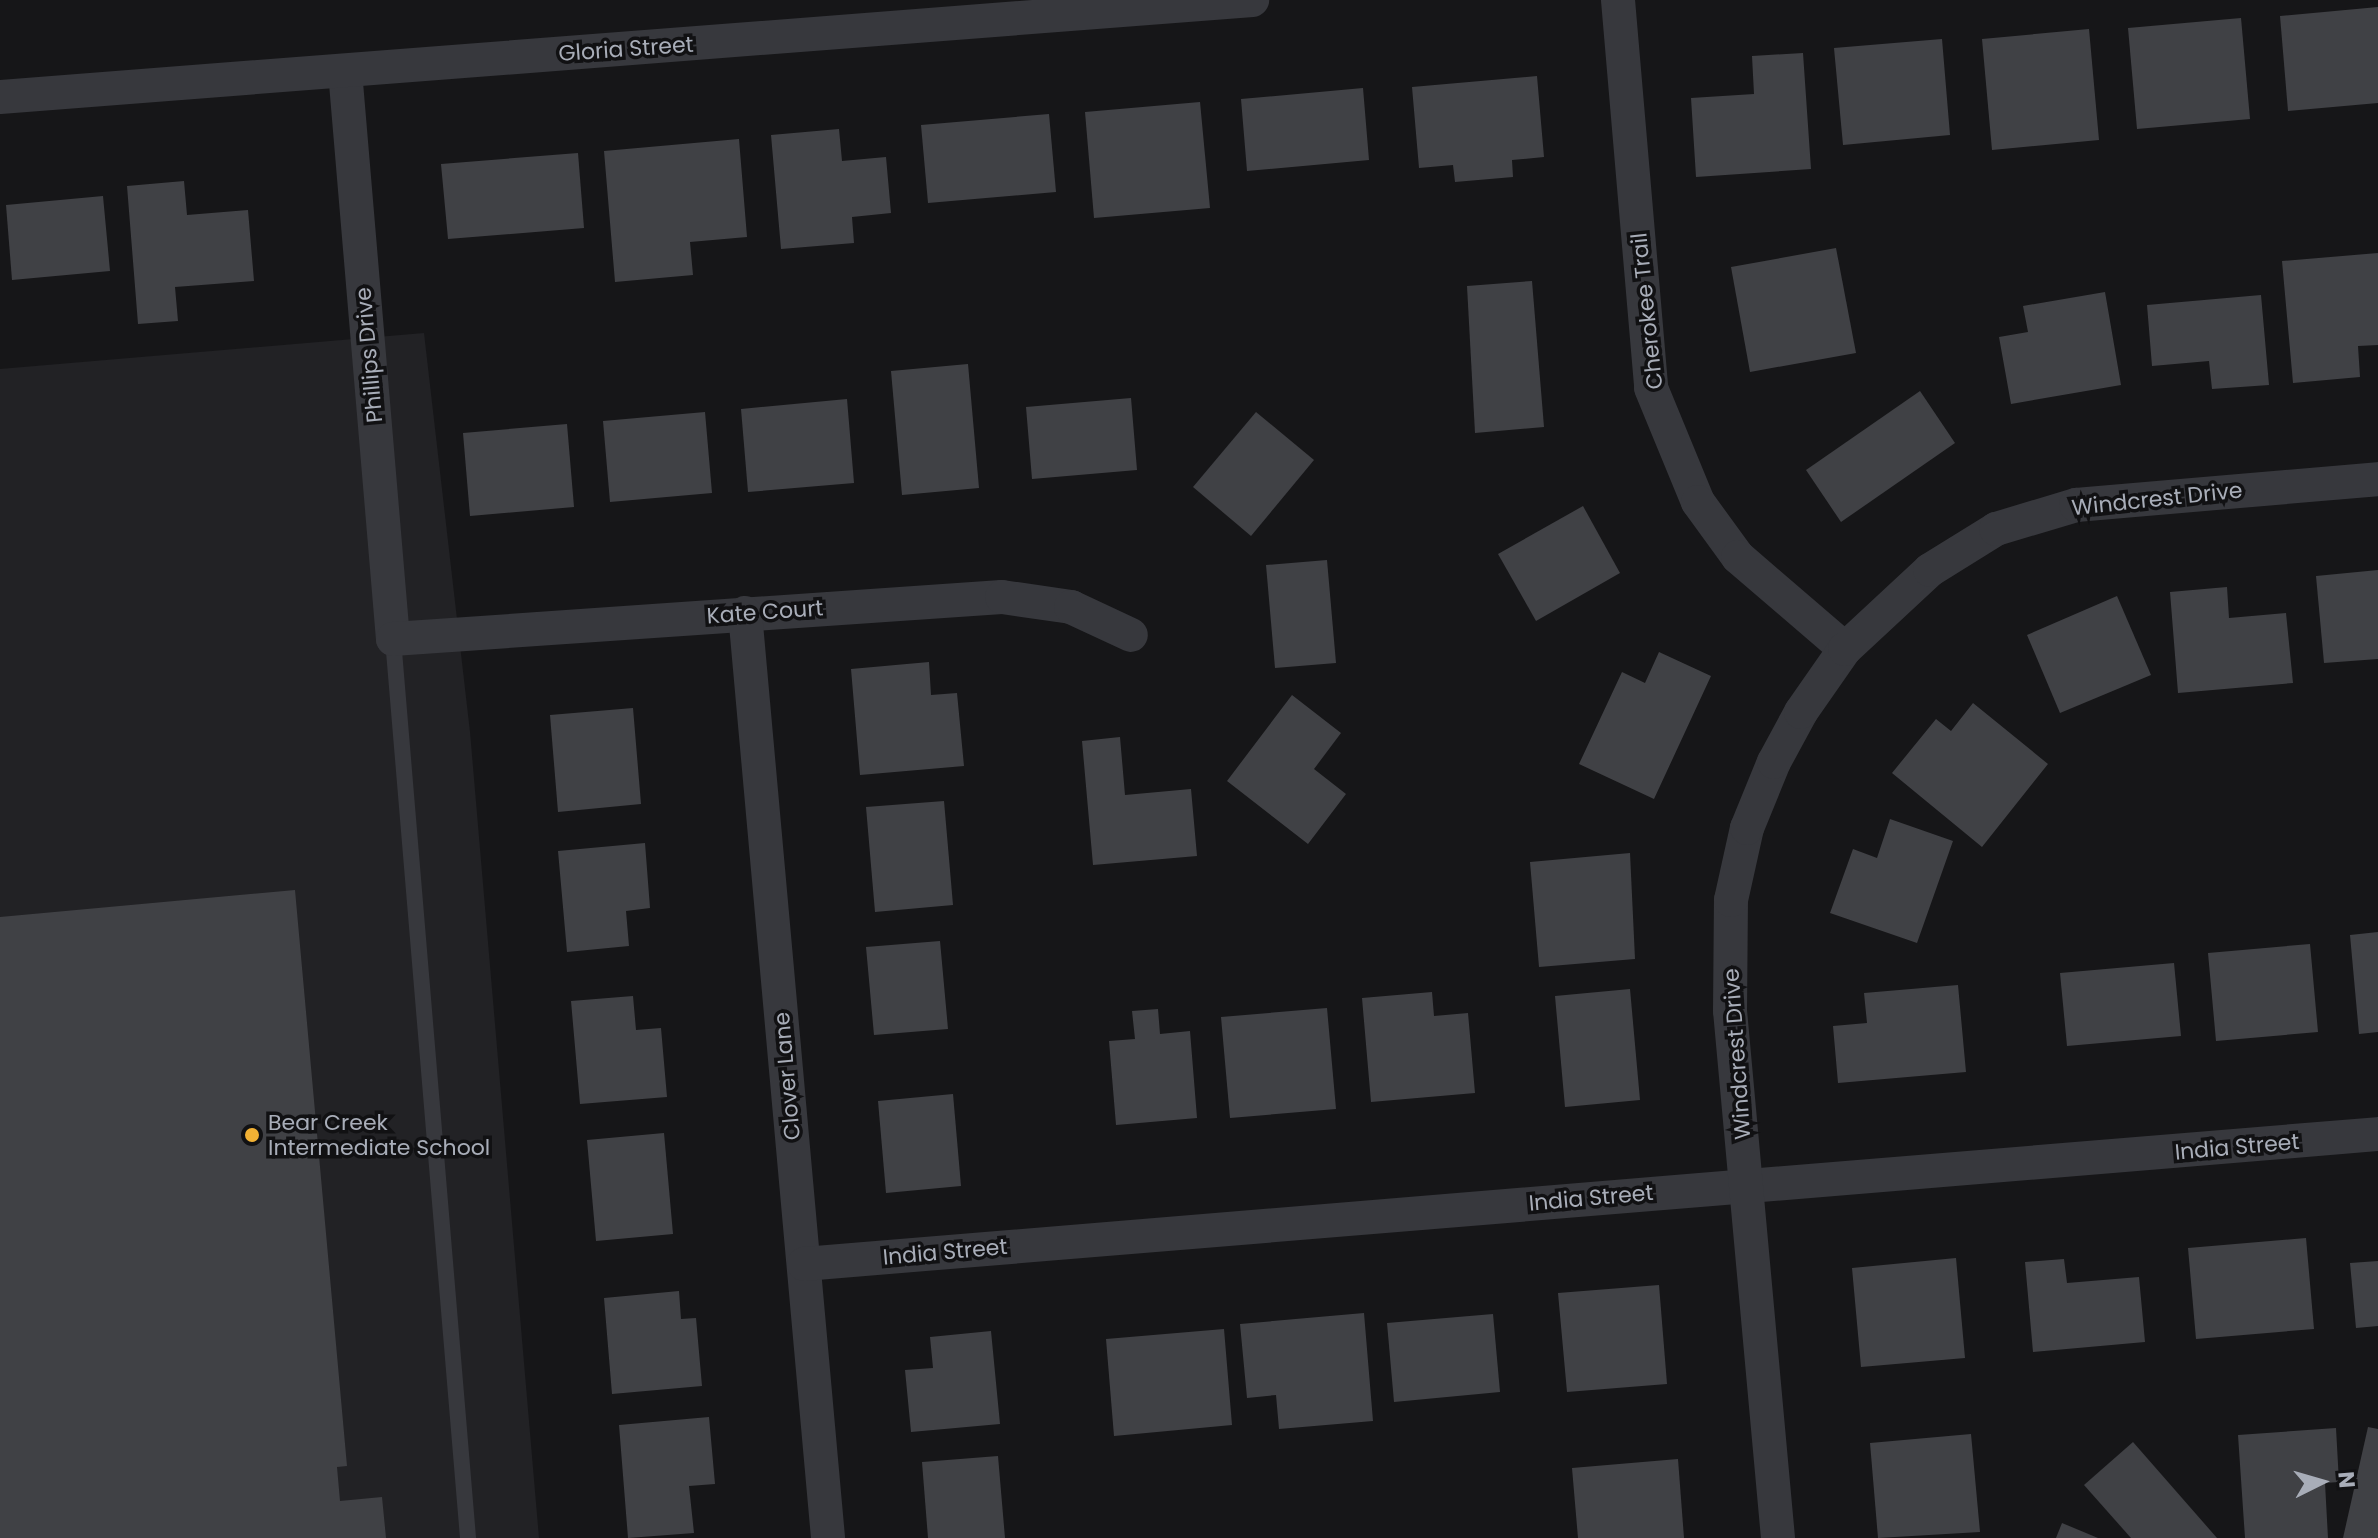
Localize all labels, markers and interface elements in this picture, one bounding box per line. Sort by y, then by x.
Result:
street label: Gloria Street [558,31,694,67]
street label: Cherokee Trail [1626,231,1668,391]
street label: Phillips Drive [350,286,388,424]
street label: Windcrest Drive [2070,477,2244,521]
street label: Kate Court [706,595,824,629]
street label: Windcrest Drive [1718,968,1756,1140]
street label: Clover Lane [768,1011,806,1141]
place label: Bear Creek Intermediate School [268,1109,490,1160]
marker: Bear Creek Intermediate School [243,1126,261,1144]
street label: India Street [2174,1128,2300,1166]
street label: India Street [1528,1179,1654,1217]
street label: India Street [882,1233,1008,1271]
north arrow [2282,1442,2362,1522]
text: N [2330,1470,2363,1489]

